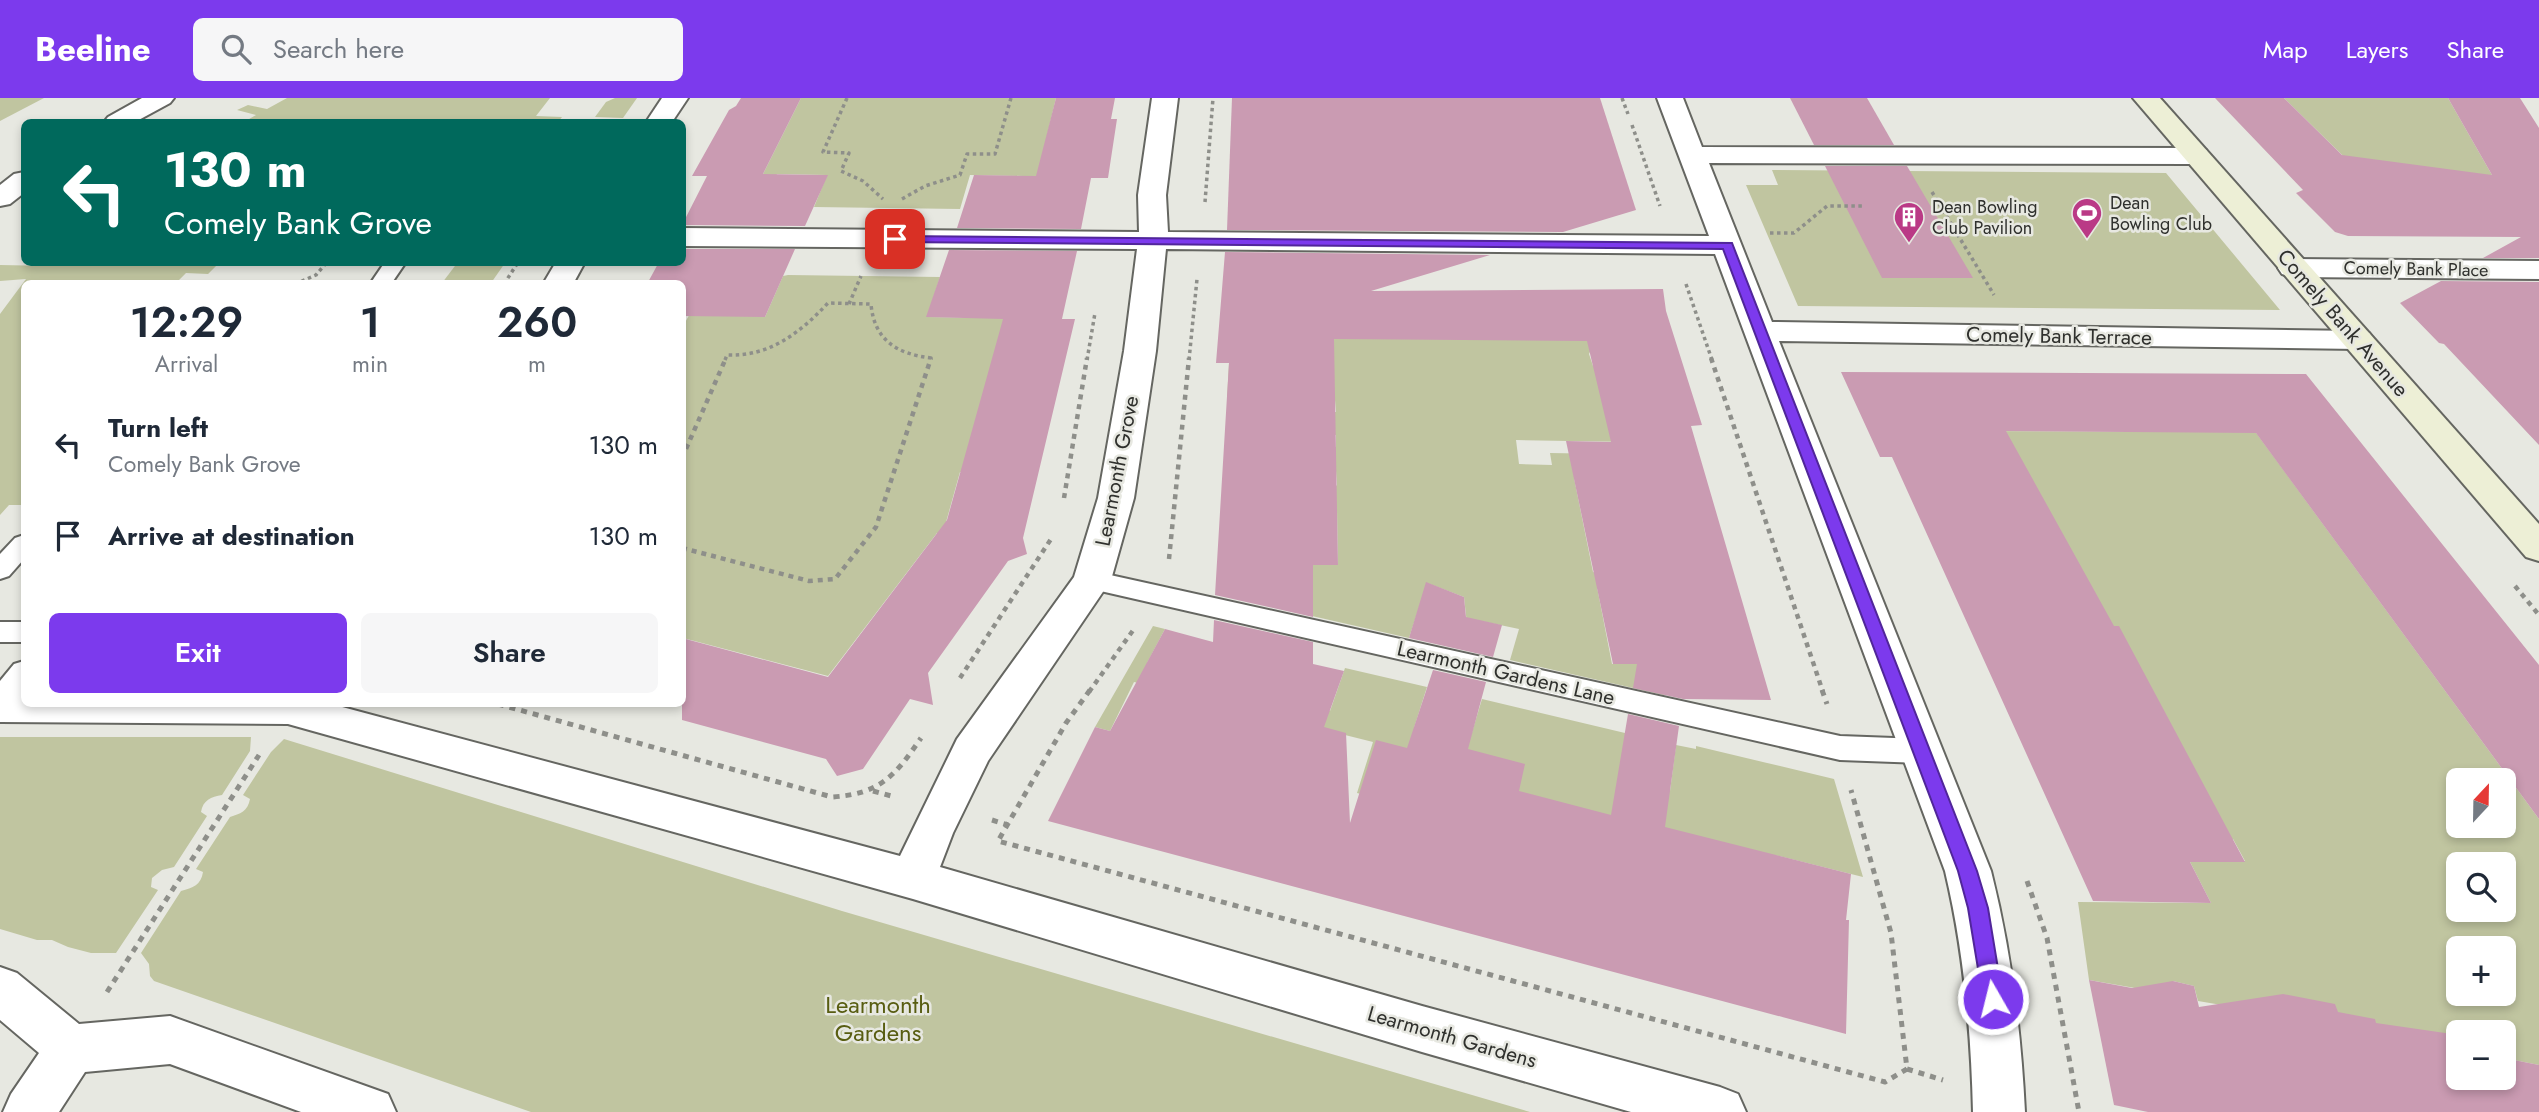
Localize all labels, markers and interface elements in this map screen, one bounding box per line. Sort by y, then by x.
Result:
search box [193,18,683,81]
text: Beeline [35,26,151,73]
icon: search [217,30,255,68]
text: Search here [273,30,404,68]
text: Map [2263,32,2308,67]
text: Layers [2346,32,2408,67]
text: Share [2446,32,2504,67]
text: 130 m [164,135,307,205]
icon: left [49,147,140,238]
place label: Dean Bowling Club [2110,190,2212,237]
place label: Dean Bowling Club Pavilion [1932,194,2037,241]
sports icon: Dean Bowling Club [2070,196,2104,240]
text: Comely Bank Grove [164,200,432,246]
building icon: Dean Bowling Club Pavilion [1892,200,1926,244]
pin [865,209,925,269]
icon: arrive [876,220,914,258]
street label: Comely Bank Avenue [2270,243,2416,404]
street label: Comely Bank Place [2343,255,2489,283]
text: 12:29 [130,292,243,353]
text: 1 [360,292,380,353]
text: 260 [497,292,577,353]
street label: Comely Bank Terrace [1966,319,2152,353]
text: Arrival [155,347,218,381]
text: min [352,347,388,381]
text: m [528,347,546,381]
street label: Learmonth Grove [1088,393,1146,549]
text: Turn left [108,409,208,447]
icon: left [49,426,87,464]
text: 130 m [588,426,658,464]
text: Comely Bank Grove [108,447,301,481]
icon: arrive [49,517,87,555]
text: Arrive at destination [108,517,355,555]
text: 130 m [588,517,658,555]
button: Exit [49,613,347,693]
button: Share [361,613,658,693]
street label: Learmonth Gardens Lane [1394,633,1618,713]
north arrow [2446,768,2516,838]
map controls [2446,768,2516,1090]
button: search [2446,852,2516,922]
button: + [2446,936,2516,1006]
position arrow [1956,962,2030,1036]
park label: Learmonth Gardens [825,987,931,1050]
street label: Learmonth Gardens [1364,999,1540,1075]
button: − [2446,1020,2516,1090]

